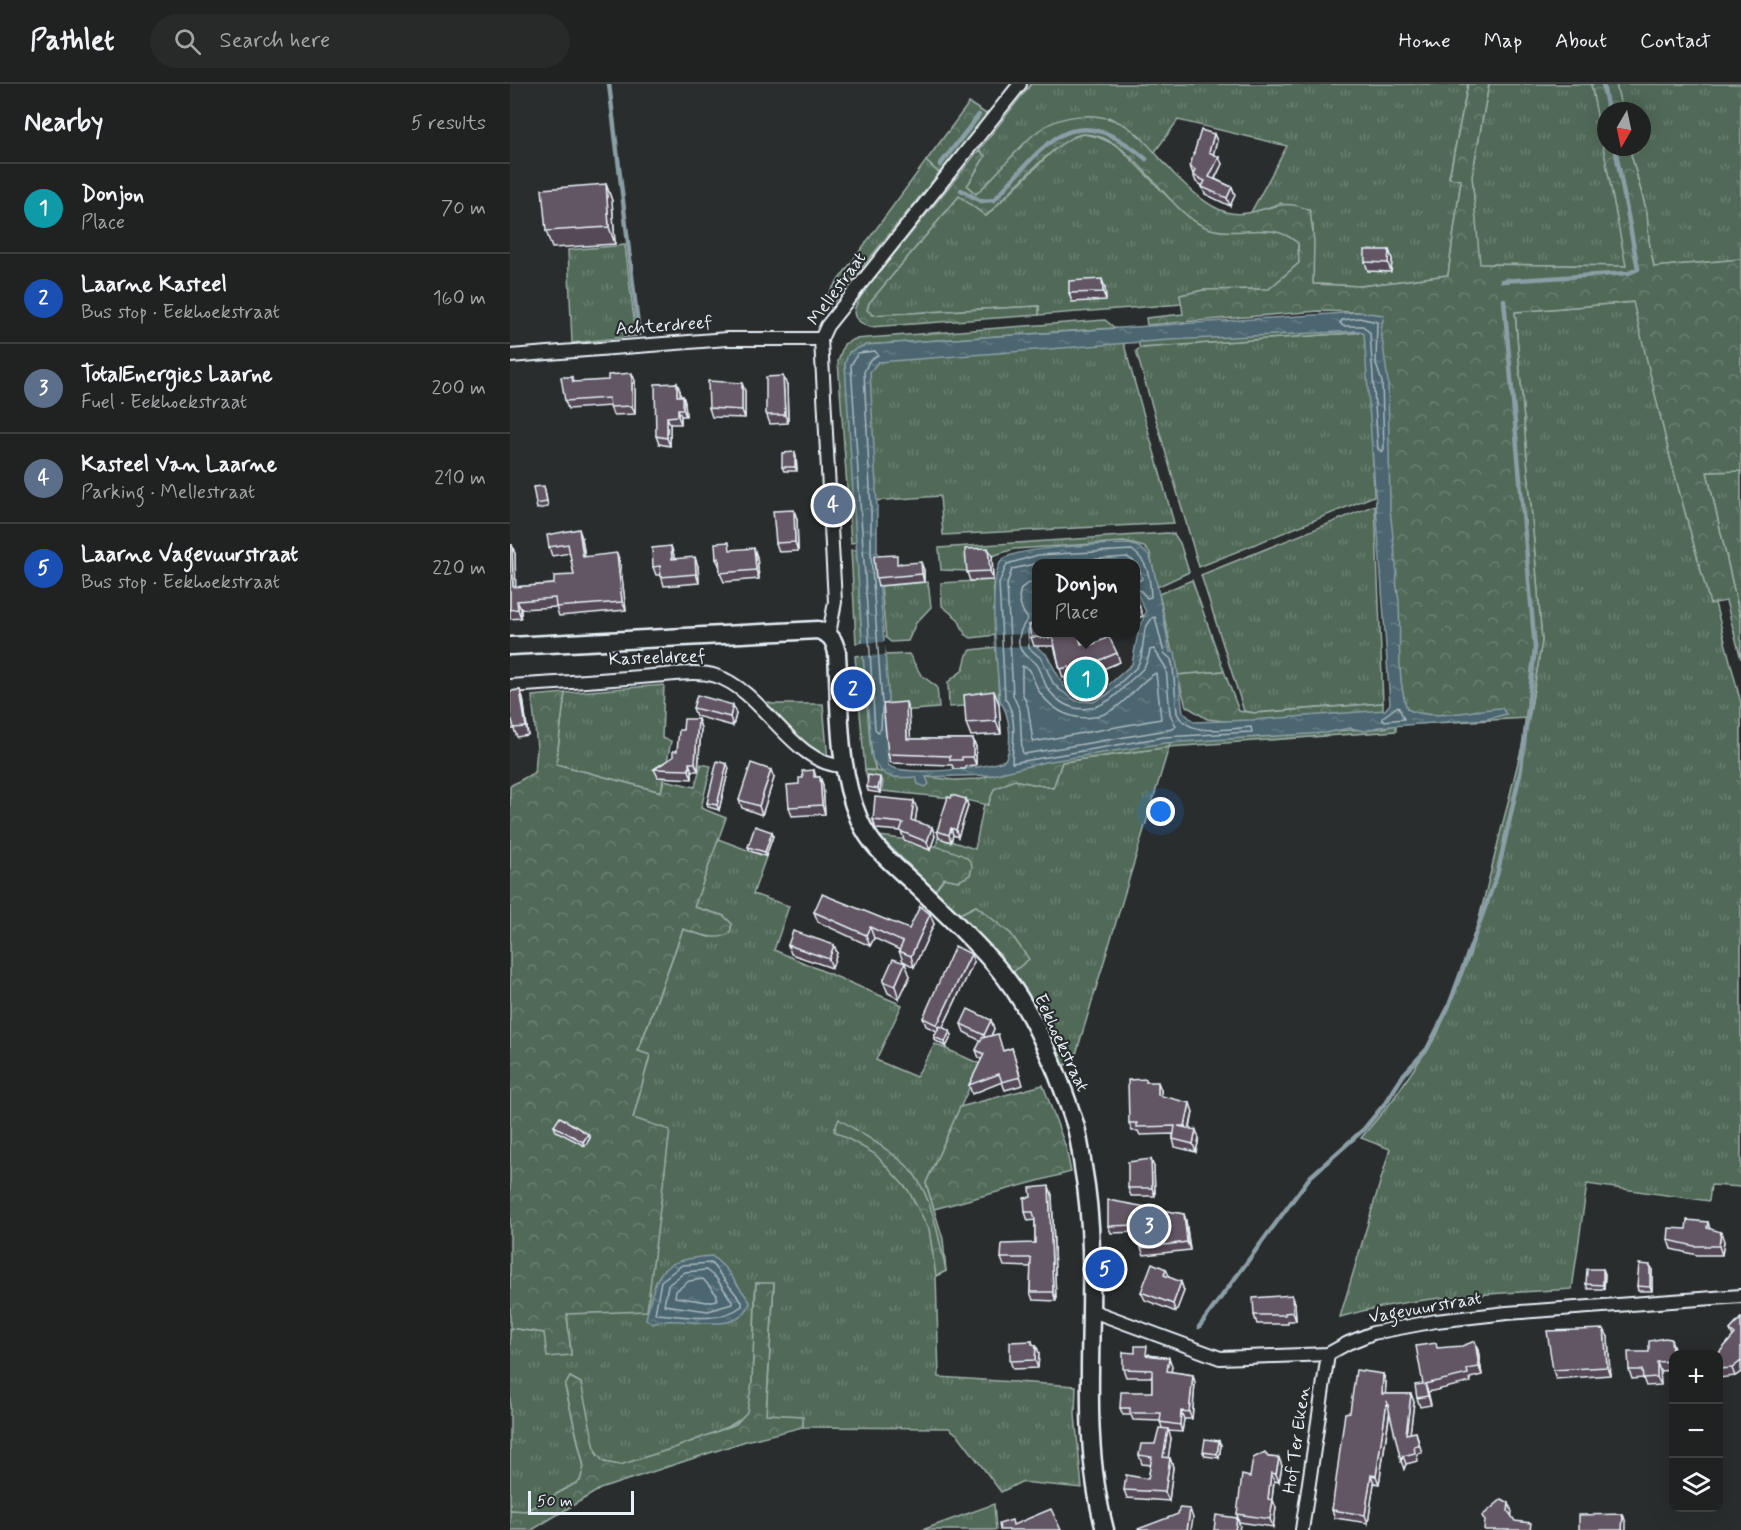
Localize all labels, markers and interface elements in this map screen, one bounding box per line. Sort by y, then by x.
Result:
search box [150,14,570,68]
text: Pathlet [30,23,114,60]
icon: search [171,25,204,58]
text: Search here [219,27,330,55]
text: Home [1399,27,1451,55]
text: Map [1484,27,1522,55]
text: About [1555,27,1607,55]
text: Contact [1640,27,1711,55]
north arrow [1597,102,1651,156]
text: Nearby [24,106,103,140]
text: 5 results [411,110,486,137]
text: Donjon [81,181,144,209]
text: 1 [39,195,48,222]
text: 70 m [441,195,486,222]
text: Place [81,209,125,236]
street label: Mellestraat [802,247,872,331]
text: Laarne Kasteel [81,271,227,299]
text: 2 [39,285,48,312]
text: 160 m [433,285,486,312]
text: Bus stop · Eekhoekstraat [81,299,280,326]
street label: Achterdreef [615,311,713,341]
text: TotalEnergies Laarne [81,361,273,389]
text: 3 [39,375,48,402]
text: 200 m [431,375,486,402]
text: Fuel · Eekhoekstraat [81,389,247,416]
text: Kasteel Van Laarne [81,451,277,479]
text: 4 [38,465,49,492]
text: 210 m [434,465,486,492]
text: Parking · Mellestraat [81,479,255,506]
pin: 4 [814,482,852,528]
text: Laarne Vagevuurstraat [81,541,298,569]
text: 5 [38,555,50,582]
text: 220 m [432,555,486,582]
popup [1032,559,1140,637]
text: Bus stop · Eekhoekstraat [81,569,280,596]
text: Donjon [1054,571,1118,599]
text: Place [1054,599,1098,626]
street label: Kasteeldreef [608,644,706,672]
pin: 1 [1066,656,1106,702]
pin: 2 [834,666,872,712]
your location [1146,797,1175,826]
street label: Eekhoekstraat [1028,990,1094,1096]
pin: 3 [1130,1204,1168,1248]
pin: 5 [1086,1246,1124,1292]
street label: Vagevuurstraat [1367,1286,1484,1332]
map controls [1669,1350,1723,1512]
button: + [1669,1350,1723,1404]
street label: Hof Ter Eken [1278,1385,1316,1495]
button: − [1669,1404,1723,1458]
button: layers [1669,1458,1723,1512]
scale bar [528,1488,634,1516]
text: 50 m [537,1491,573,1512]

